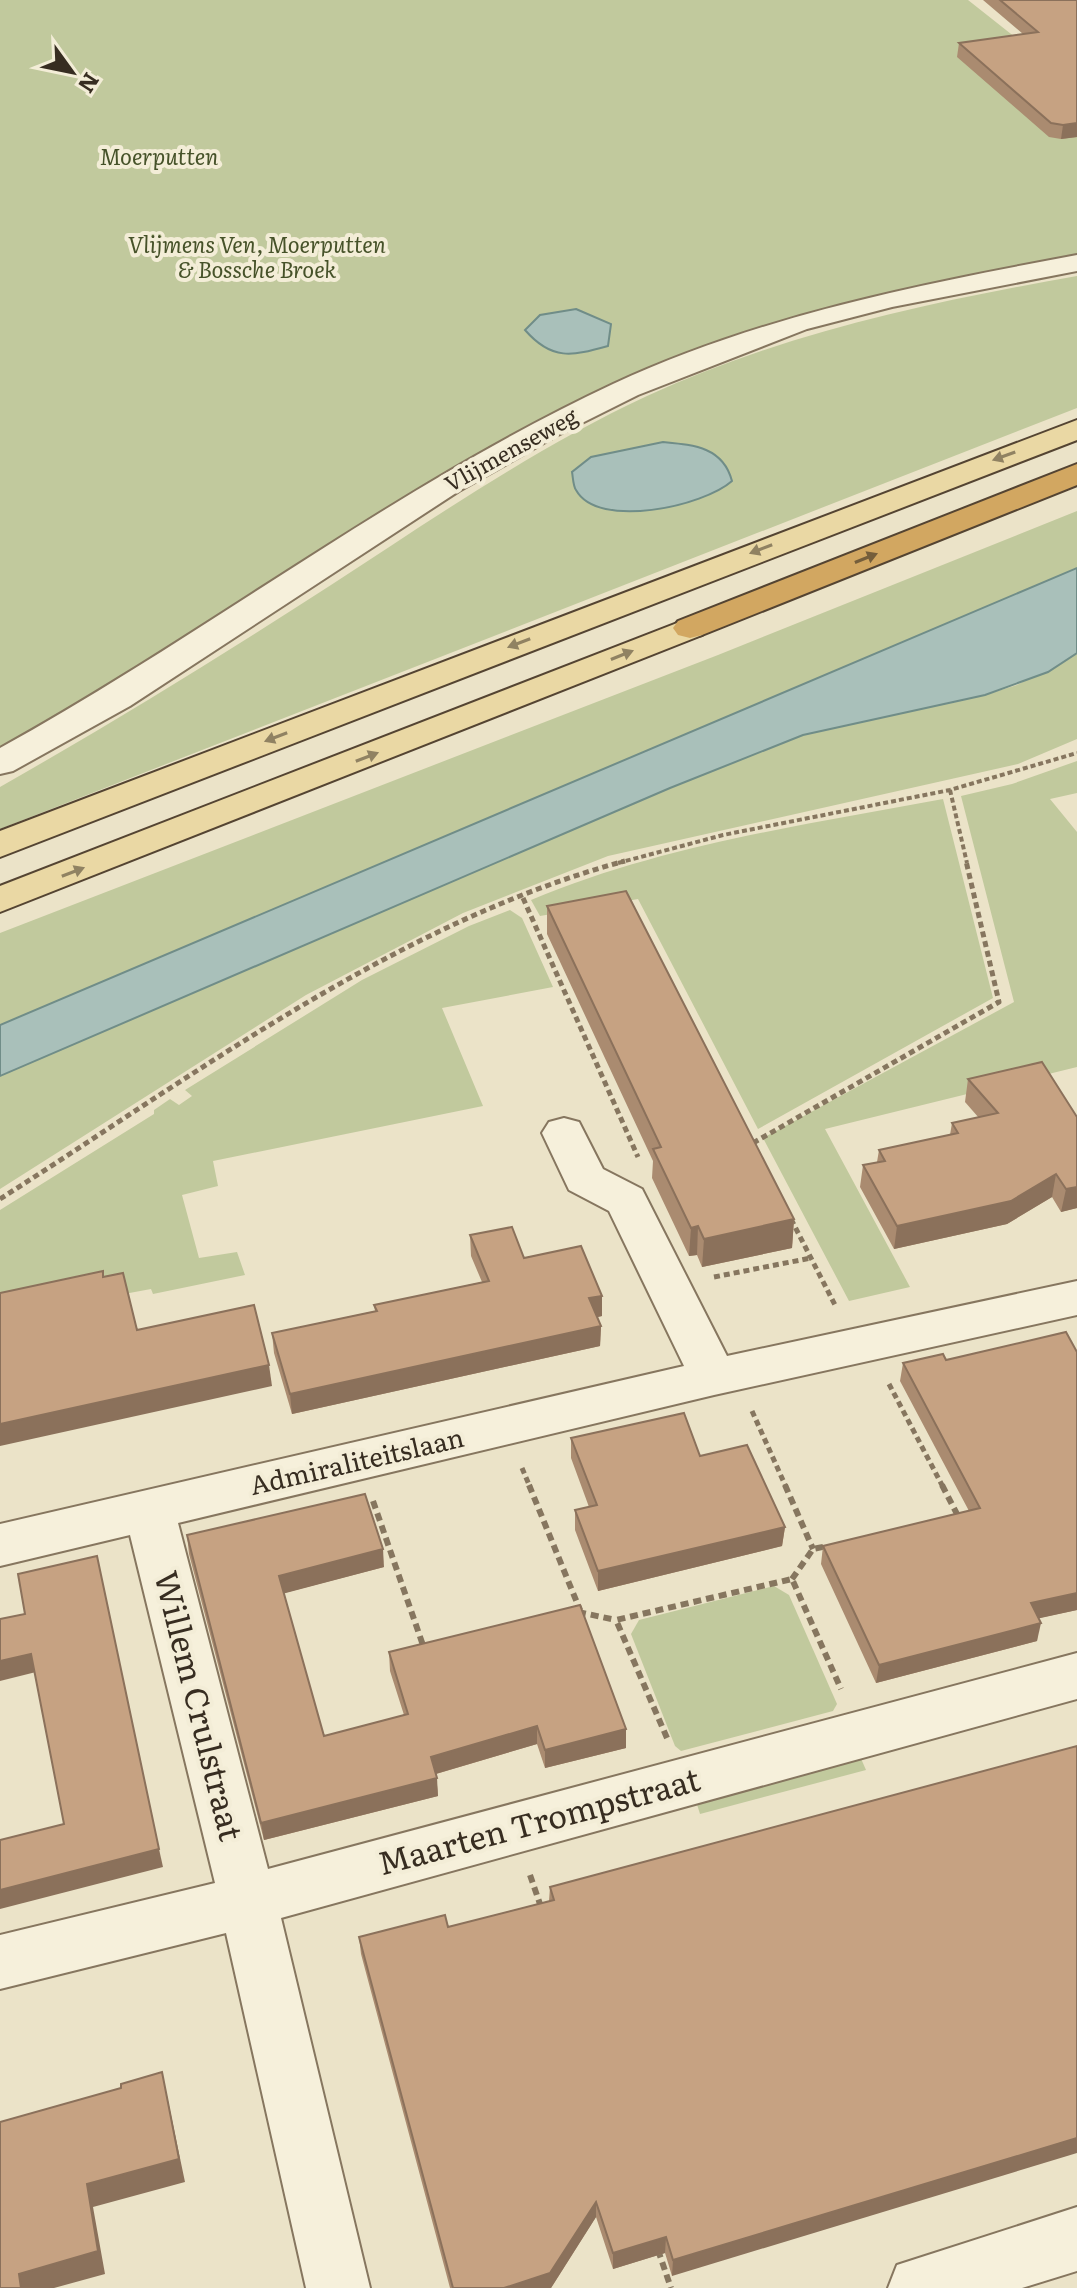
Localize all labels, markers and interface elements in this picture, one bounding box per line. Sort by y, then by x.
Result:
north arrow [32,32,112,112]
text: N [71,67,109,100]
park label: Moerputten [100,139,218,172]
park label: Vlijmens Ven, Moerputten & Bossche Broek [128,227,386,285]
street label: Vlijmenseweg [438,398,584,499]
one-way arrow [992,450,1016,463]
one-way arrow [749,543,773,556]
one-way arrow [854,551,878,564]
one-way arrow [506,637,530,650]
one-way arrow [610,649,634,662]
one-way arrow [264,731,288,744]
one-way arrow [355,750,379,763]
one-way arrow [61,865,85,878]
street label: Admiraliteitslaan [245,1416,467,1503]
street label: Willem Crulstraat [144,1565,258,1845]
street label: Maarten Trompstraat [372,1753,705,1885]

